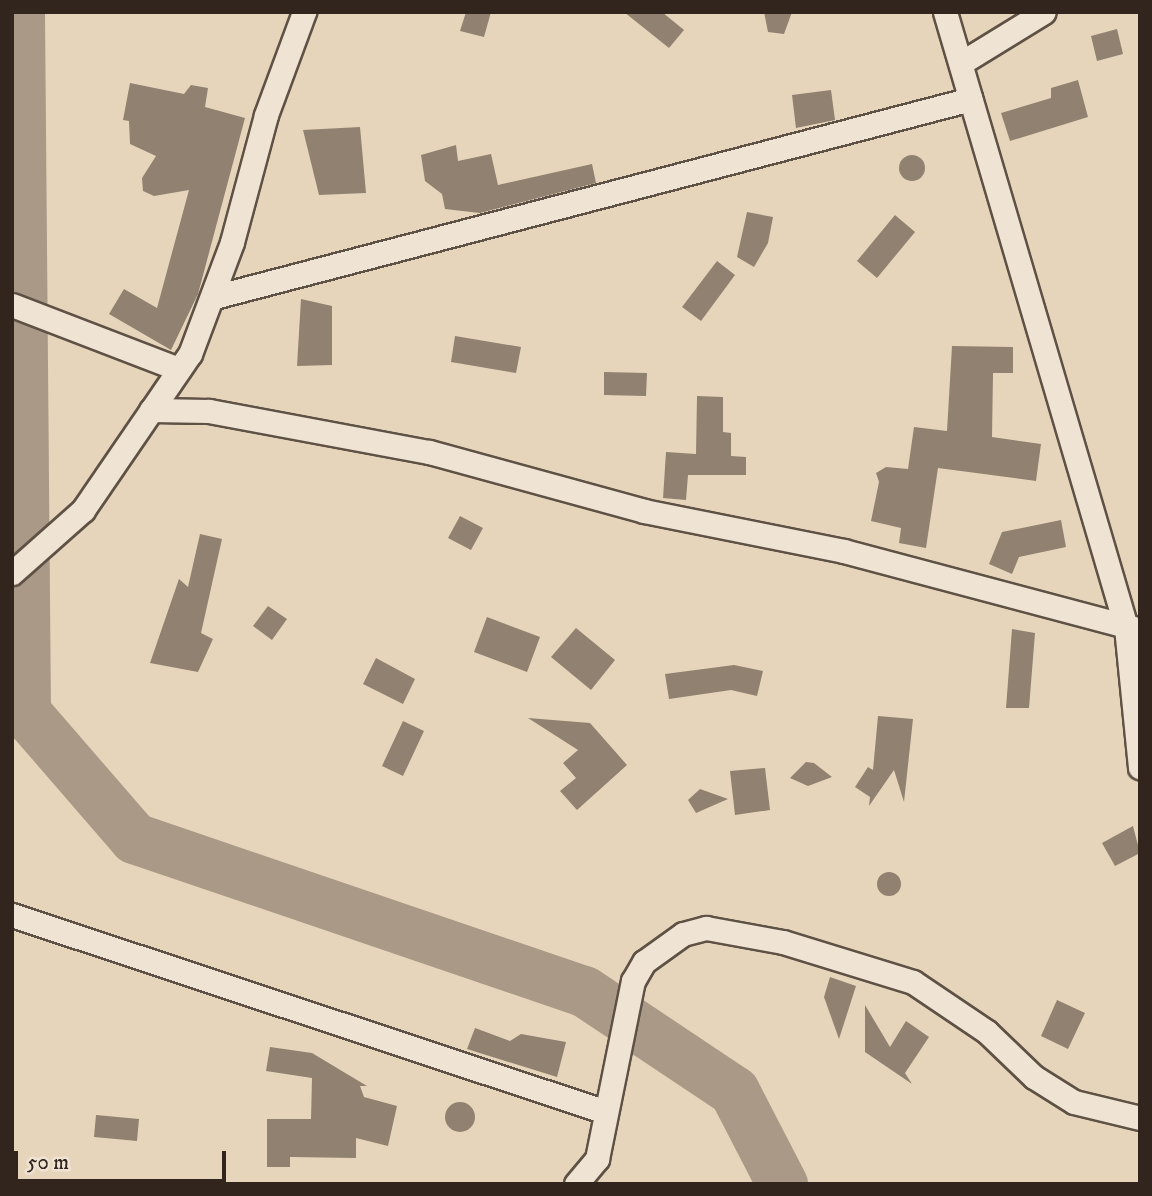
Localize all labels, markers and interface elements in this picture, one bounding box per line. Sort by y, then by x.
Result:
scale bar [18,1136,229,1180]
text: 50 m [27,1150,69,1176]

